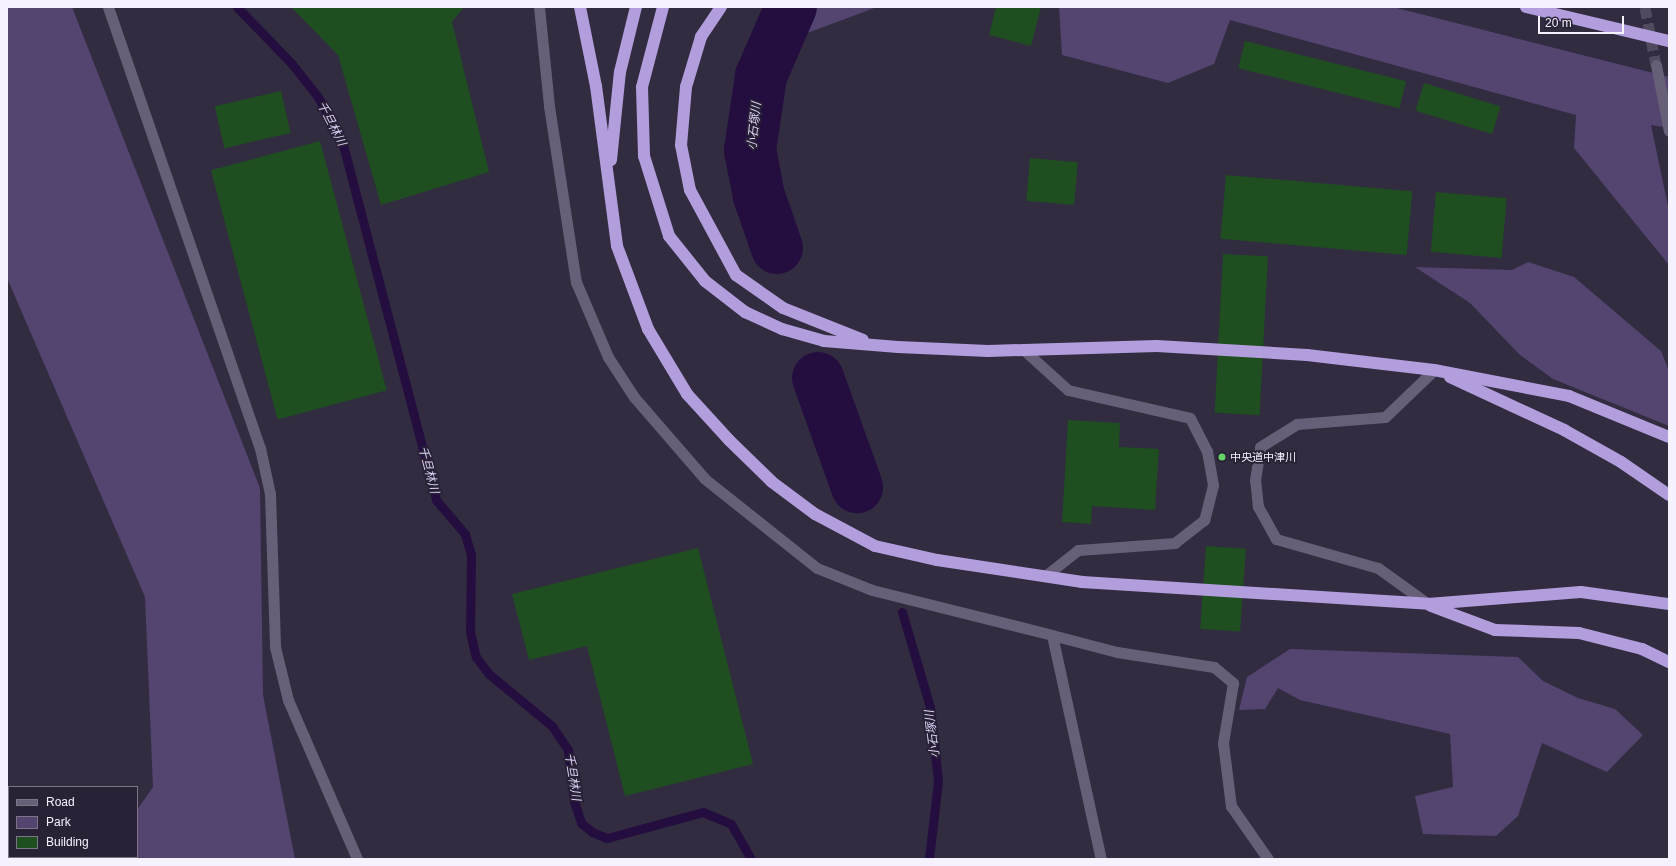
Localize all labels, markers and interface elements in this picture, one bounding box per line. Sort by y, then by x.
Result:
scale bar [1540,8,1626,34]
text: 20 m [1545,16,1572,30]
water label: 千旦林川 [314,99,348,149]
water label: 小石塚川 [745,101,765,151]
water label: 千旦林川 [415,445,441,495]
place label: 中央道中津川 [1230,450,1296,464]
marker: 中央道中津川 [1217,452,1227,462]
water label: 小石塚川 [923,709,943,759]
water label: 千旦林川 [561,752,583,802]
legend [8,786,138,858]
text: Road [46,795,75,809]
text: Park [46,815,71,829]
text: Building [46,835,89,849]

